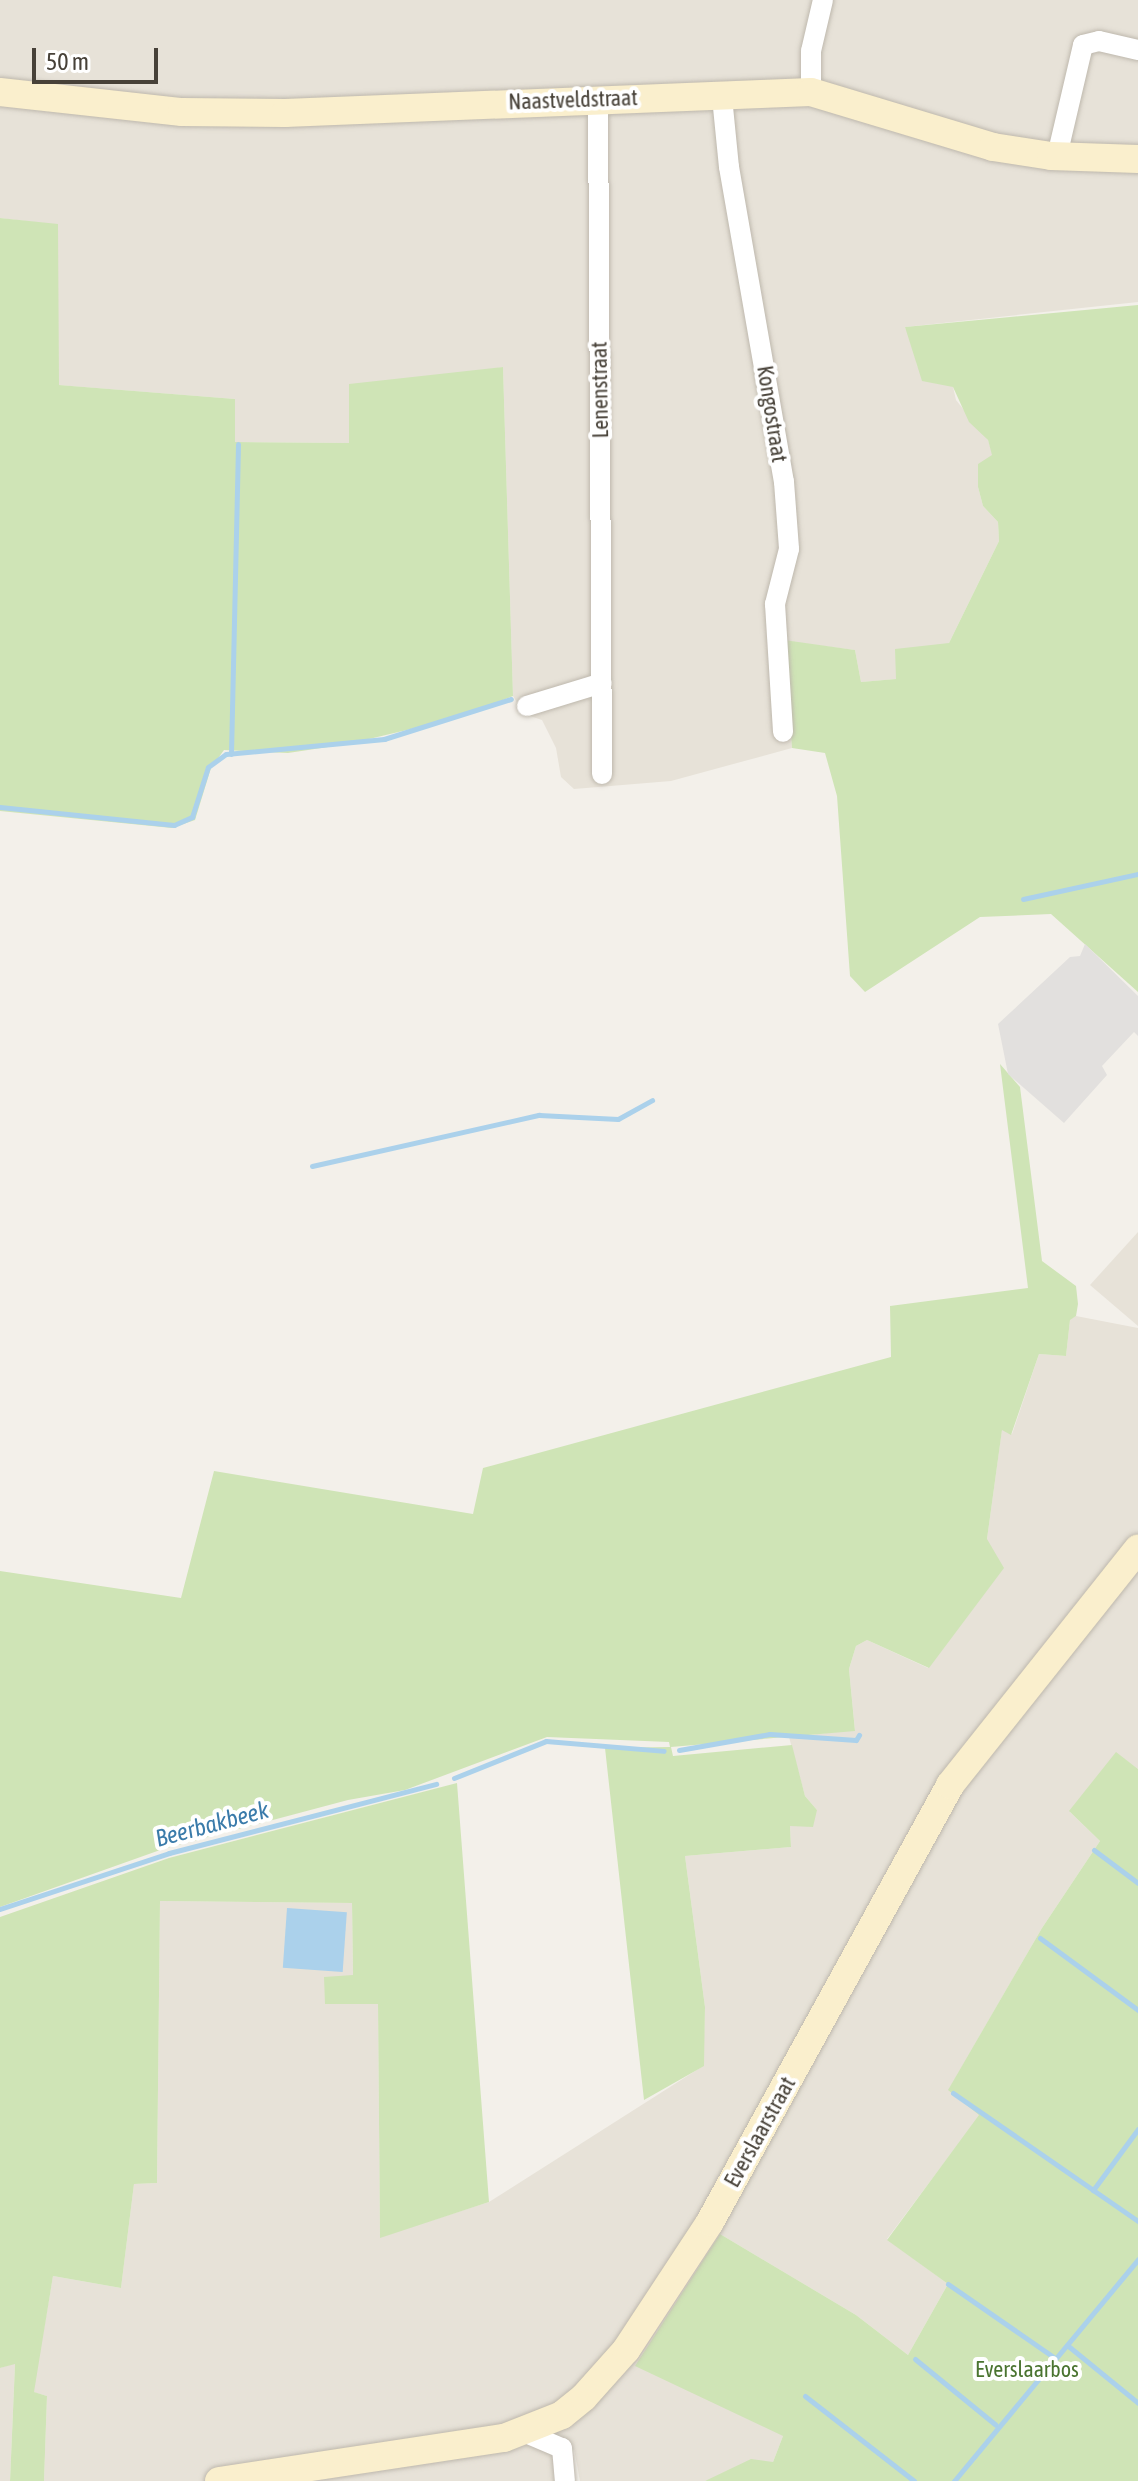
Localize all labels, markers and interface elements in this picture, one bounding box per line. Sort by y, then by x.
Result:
scale bar [36,32,162,82]
text: 50 m [46,48,89,75]
street label: Naastveldstraat [508,85,638,115]
street label: Lenenstraat [586,341,614,439]
street label: Kongostraat [751,364,793,464]
water label: Beerbakbeek [152,1795,272,1853]
street label: Everslaarstraat [719,2072,801,2192]
park label: Everslaarbos [975,2357,1079,2383]

